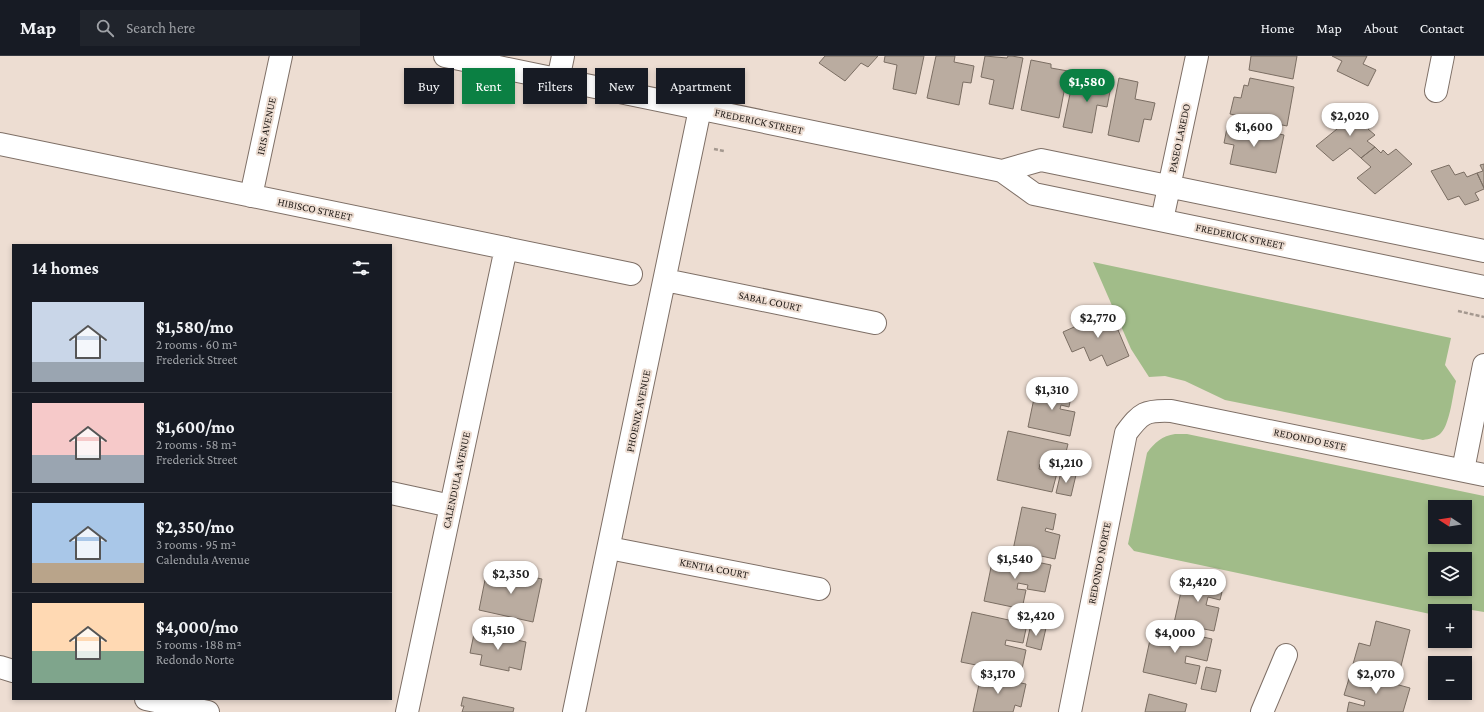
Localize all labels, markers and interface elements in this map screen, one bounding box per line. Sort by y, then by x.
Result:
search box [80,10,360,46]
text: Map [20,17,56,38]
icon: search [94,17,116,39]
text: Search here [126,20,195,36]
text: Home [1261,20,1294,36]
text: Map [1316,20,1342,36]
text: About [1364,20,1398,36]
text: Contact [1420,20,1464,36]
chip: Buy [404,68,454,104]
chip: Rent [462,68,515,104]
chip: Filters [523,68,587,104]
chip: New [595,68,648,104]
chip: Apartment [656,68,745,104]
pin: $1,580 [1054,69,1120,103]
text: $1,580 [1069,74,1105,89]
street label: IRIS AVENUE [254,96,278,156]
street label: PASEO LAREDO [1166,102,1192,174]
pin: $2,020 [1317,103,1383,137]
street label: FREDERICK STREET [714,106,804,136]
text: $2,020 [1331,108,1369,123]
pin: $1,600 [1221,114,1287,148]
text: $1,600 [1235,119,1273,134]
street label: HIBISCO STREET [277,195,353,223]
street label: FREDERICK STREET [1195,221,1285,251]
icon: filters [350,257,372,279]
text: 14 homes [32,259,99,278]
street label: SABAL COURT [737,288,803,314]
pin: $2,770 [1065,305,1131,339]
text: $2,770 [1080,310,1116,325]
icon: home [64,318,112,366]
text: $1,580/mo [156,318,233,337]
text: 2 rooms · 60 m² [156,337,237,352]
text: Frederick Street [156,352,237,367]
street label: PHOENIX AVENUE [623,369,653,453]
pin: $1,310 [1019,377,1085,411]
text: $1,310 [1035,382,1069,397]
text: $1,600/mo [156,418,235,437]
icon: home [64,419,112,467]
street label: REDONDO ESTE [1273,425,1347,453]
street label: CALENDULA AVENUE [440,431,472,529]
text: 2 rooms · 58 m² [156,437,237,452]
pin: $1,210 [1033,450,1099,484]
text: Frederick Street [156,452,237,467]
text: $1,210 [1049,455,1083,470]
north arrow [1428,500,1472,544]
map controls [1428,500,1472,700]
text: $2,350/mo [156,518,234,537]
icon: home [64,519,112,567]
street label: REDONDO NORTE [1085,521,1113,605]
text: 3 rooms · 95 m² [156,537,236,552]
pin: $1,540 [982,546,1048,580]
text: $1,540 [997,551,1033,566]
text: Calendula Avenue [156,552,250,567]
button: layers [1428,552,1472,596]
street label: KENTIA COURT [679,555,749,581]
pin: $2,350 [478,561,544,595]
text: $2,350 [492,566,530,581]
pin: $2,420 [1165,569,1231,603]
text: $2,420 [1179,574,1217,589]
pin: $2,420 [1003,603,1069,637]
button: + [1428,604,1472,648]
text: $2,420 [1017,608,1055,623]
pin: $1,510 [465,617,531,651]
text: $4,000/mo [156,618,238,637]
icon: home [64,619,112,667]
pin: $4,000 [1142,620,1208,654]
text: $1,510 [481,622,515,637]
text: $4,000 [1155,625,1195,640]
text: 5 rooms · 188 m² [156,637,242,652]
text: Redondo Norte [156,652,234,667]
button: − [1428,656,1472,700]
pin: $3,170 [965,661,1031,695]
pin: $2,070 [1343,661,1409,695]
text: $3,170 [980,666,1016,681]
text: $2,070 [1357,666,1395,681]

